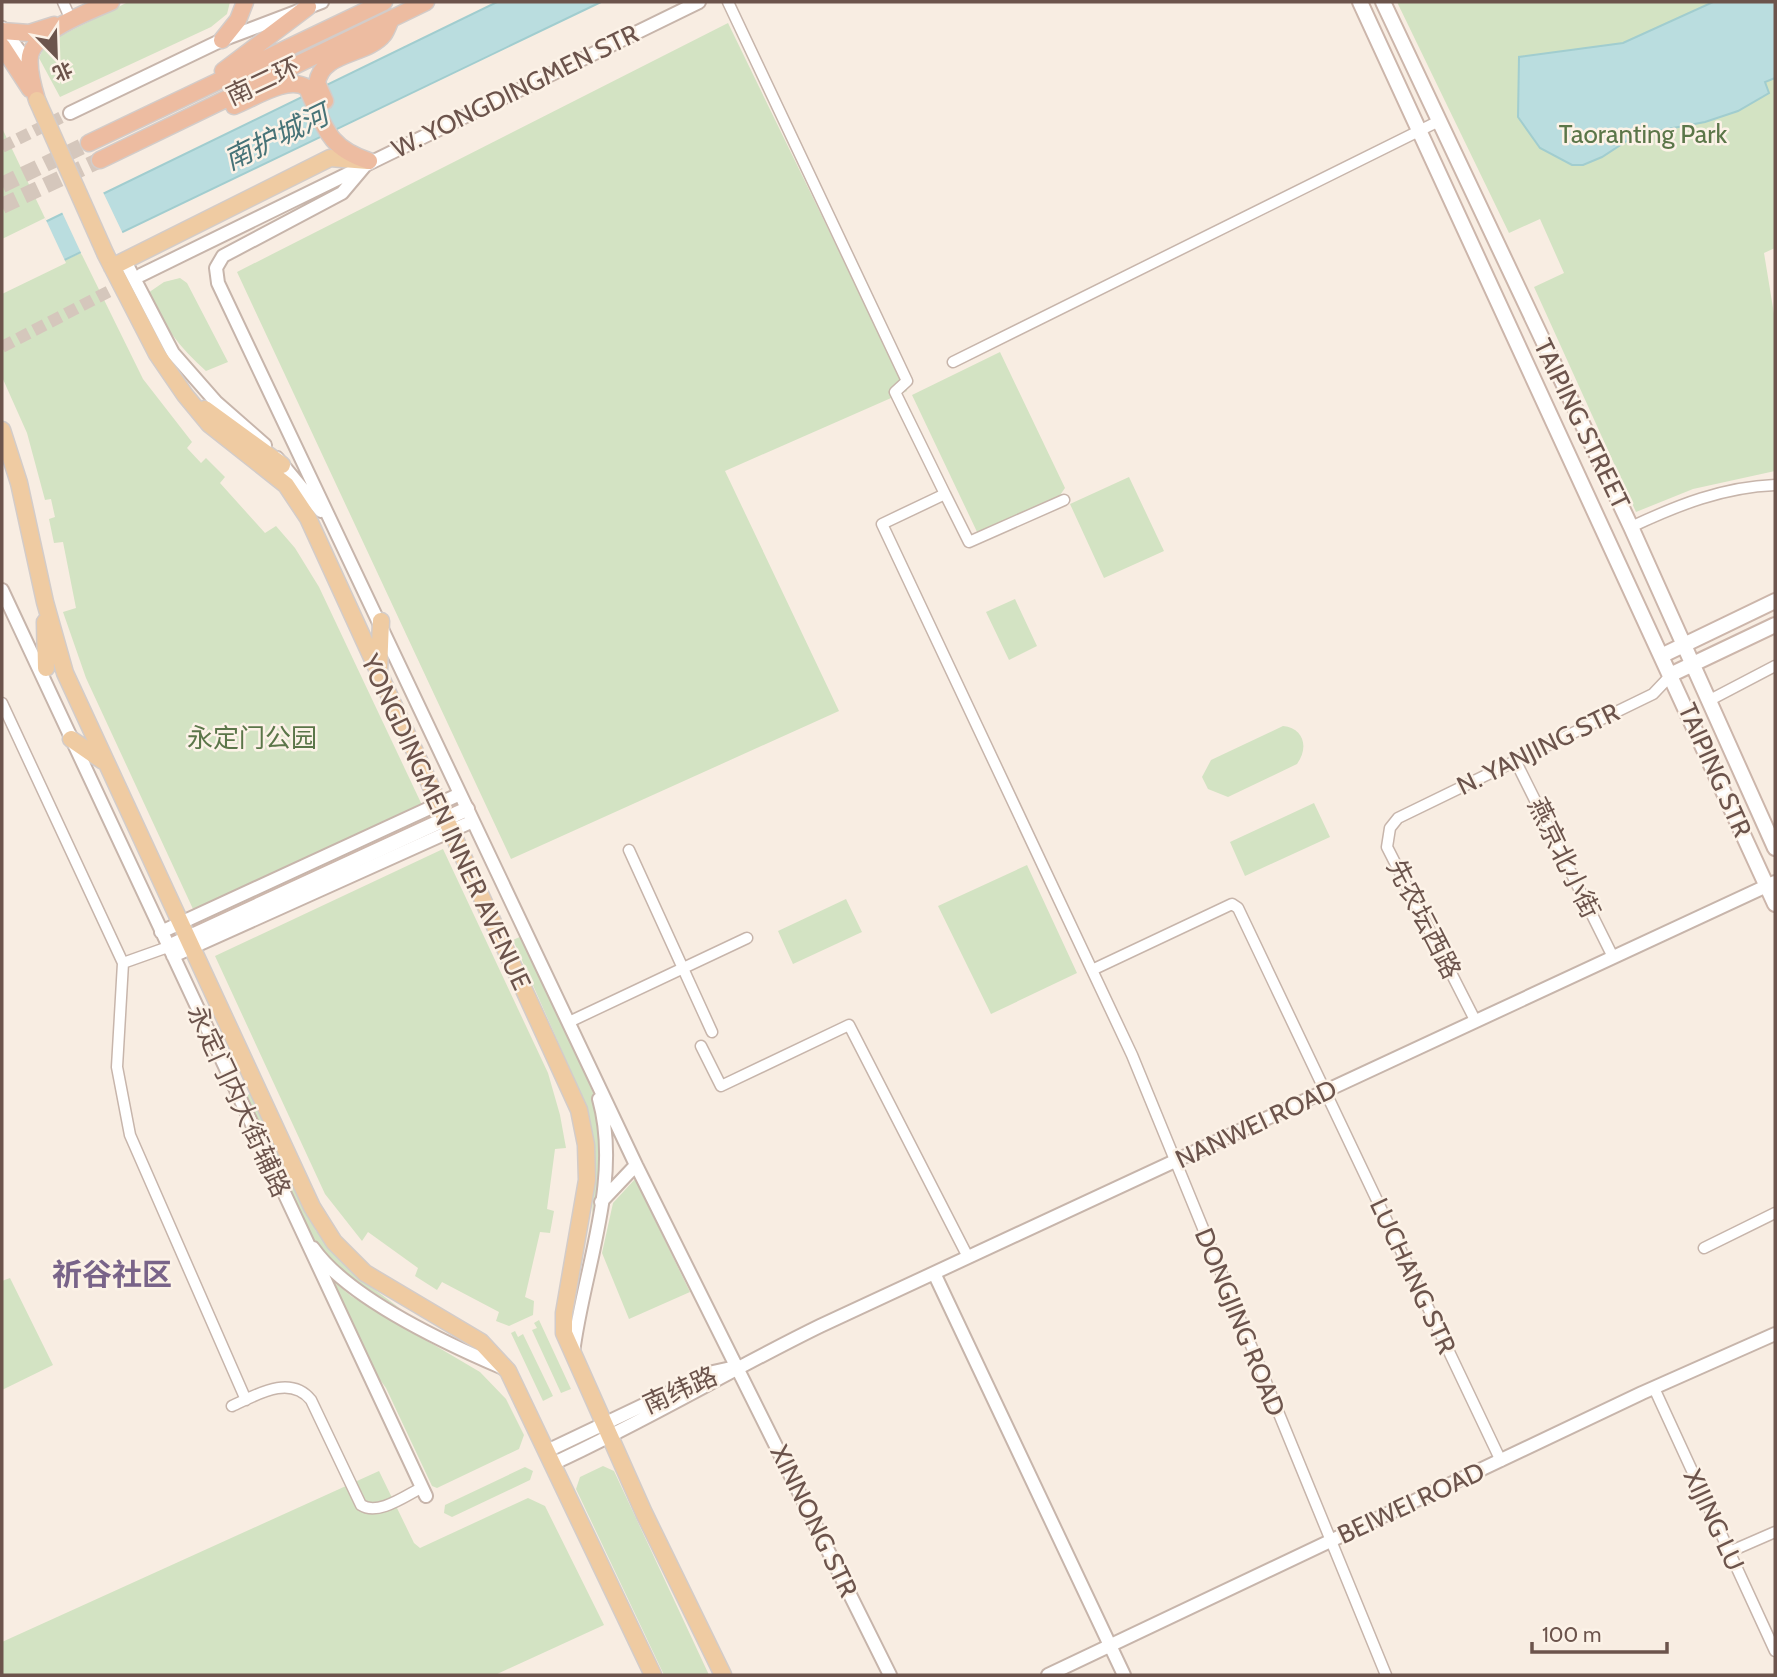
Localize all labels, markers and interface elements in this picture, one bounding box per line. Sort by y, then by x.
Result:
street label: W. YONGDINGMEN STR [386,17,644,165]
north arrow [21,21,91,91]
street label: 南二环 [221,50,305,112]
text: 北 [49,57,76,85]
water label: 南护城河 [218,95,338,177]
park label: Taoranting Park [1559,118,1728,150]
street label: TAIPING STREET [1527,334,1637,515]
street label: YONGDINGMEN INNER AVENUE [354,648,538,995]
street label: N. YANJING STR [1452,696,1625,802]
street label: TAIPING STR [1671,698,1759,842]
park label: 永定门公园 [187,722,317,754]
street label: 燕京北小街 [1521,793,1607,923]
street label: 先农坛西路 [1380,854,1468,984]
street label: 永定门内大街辅路 [181,1000,297,1202]
street label: NANWEI ROAD [1170,1073,1342,1175]
street label: LUCHANG STR [1363,1193,1463,1359]
street label: DONGJING ROAD [1188,1223,1292,1421]
district label: 祈谷社区 [52,1256,172,1293]
street label: 南纬路 [638,1360,722,1420]
street label: XINNONG STR [763,1440,865,1602]
street label: BEIWEI ROAD [1332,1455,1490,1551]
street label: XIJING LU [1677,1464,1751,1576]
scale bar [1532,1610,1667,1654]
text: 100 m [1542,1622,1601,1647]

